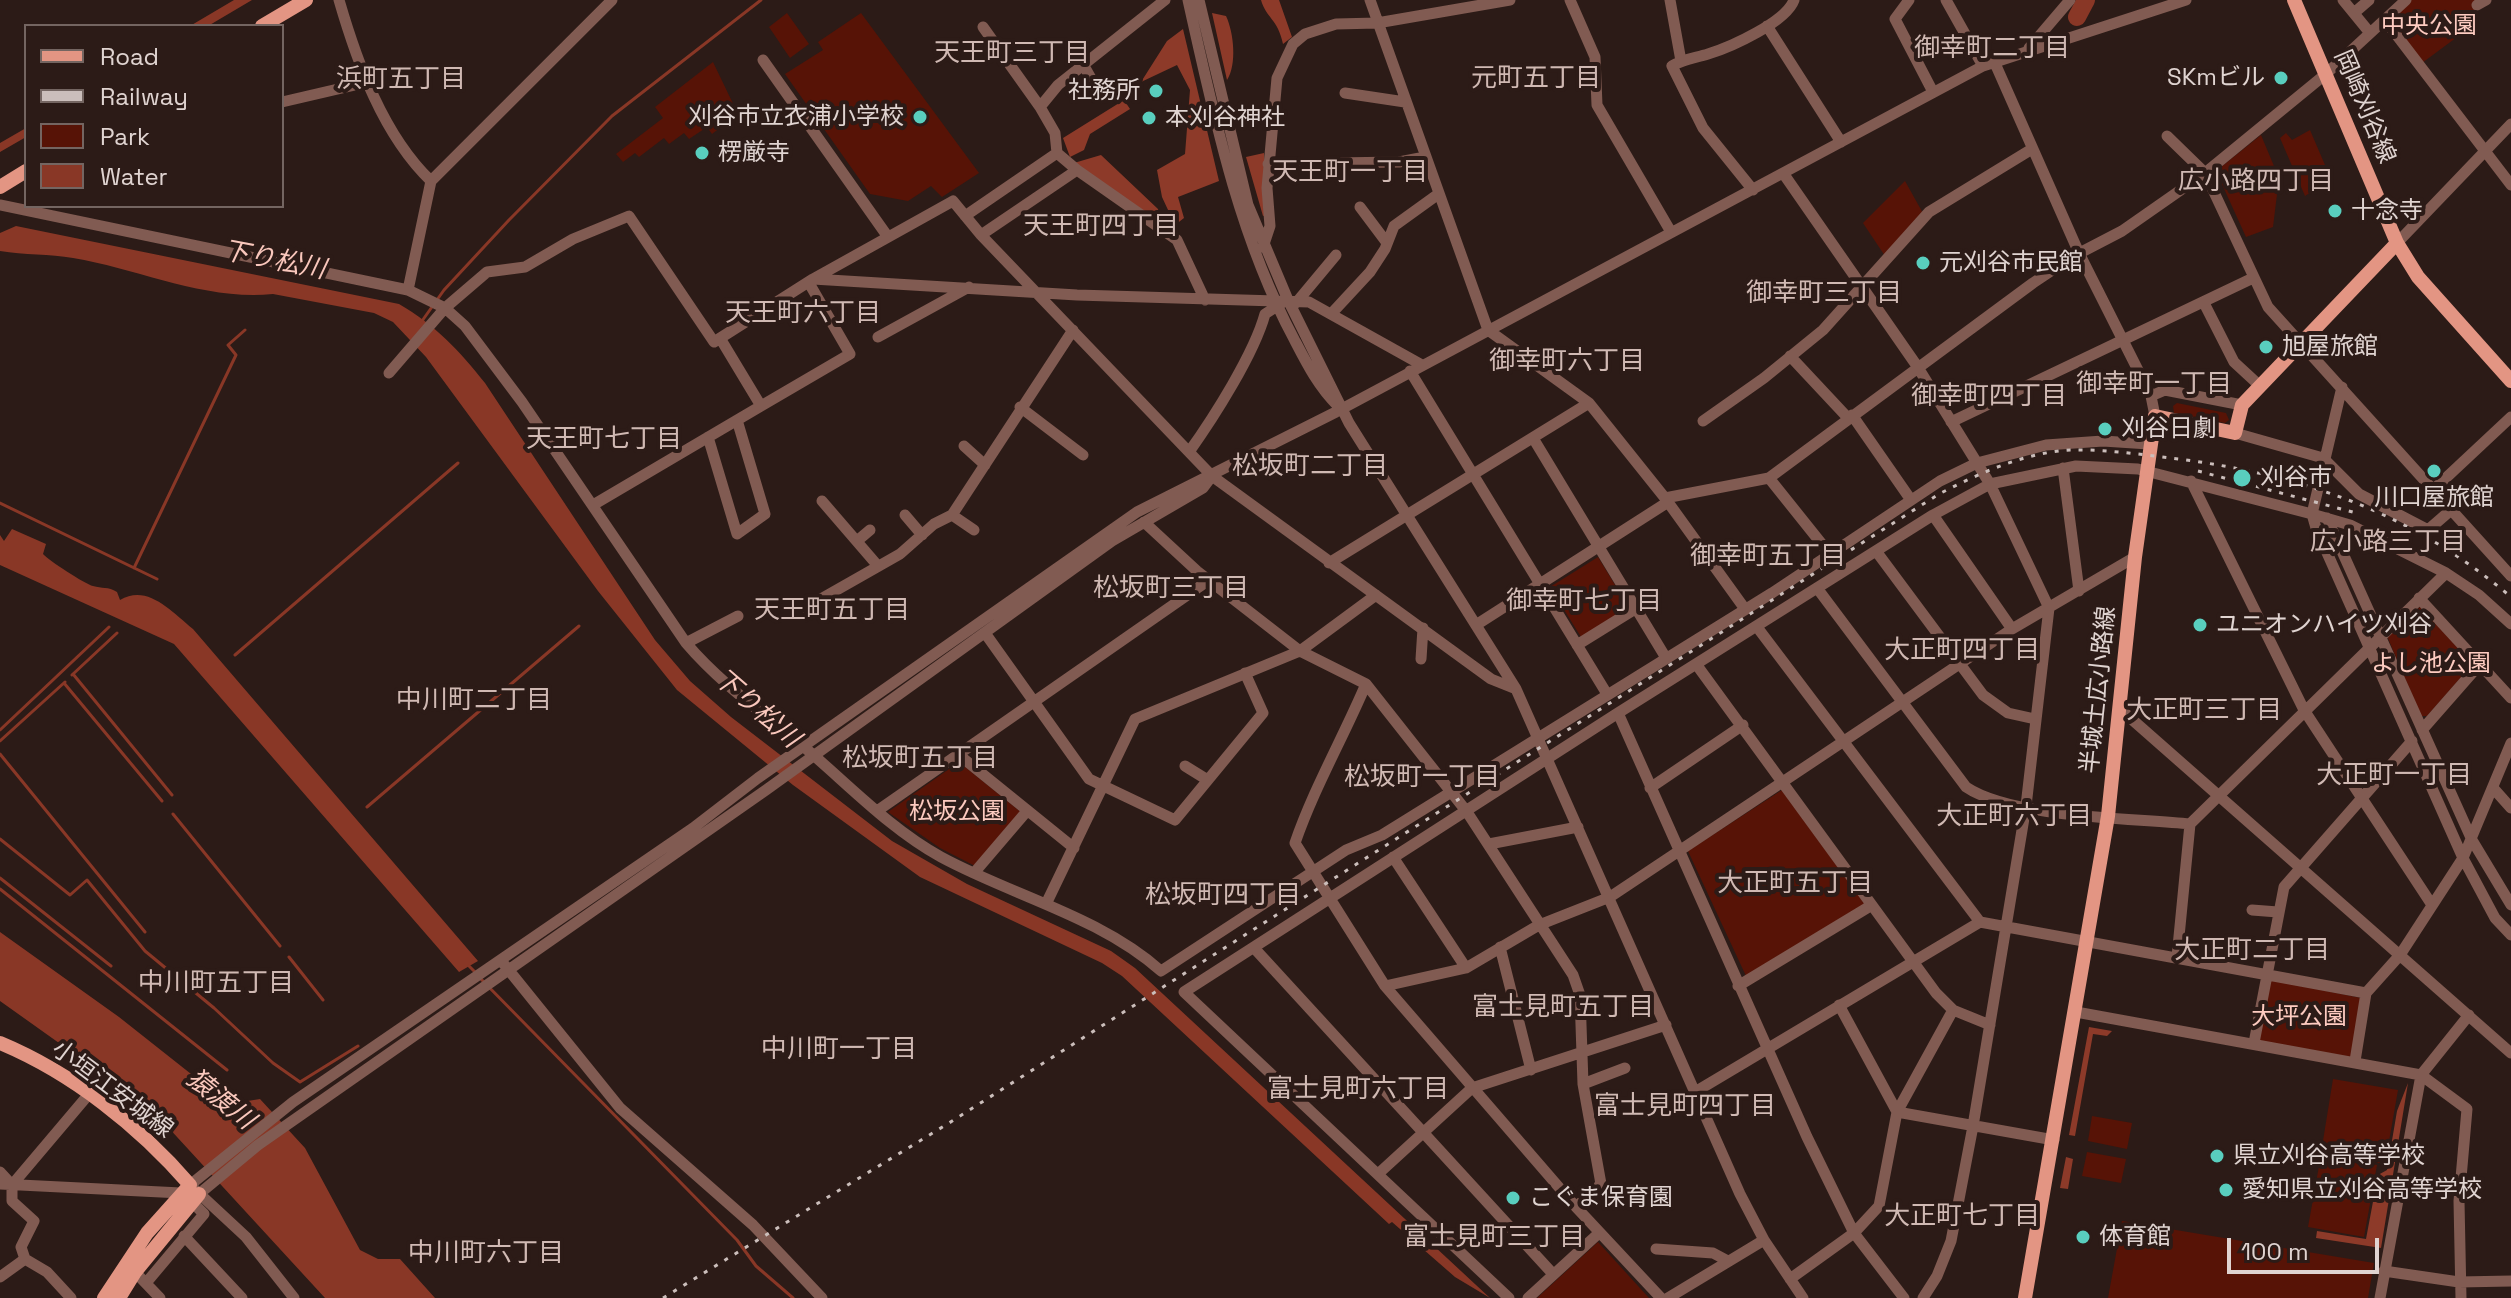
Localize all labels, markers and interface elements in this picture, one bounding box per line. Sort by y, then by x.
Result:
park label: 中央公園 [2381,12,2477,40]
legend [24,24,284,208]
district label: 御幸町二丁目 [1914,33,2070,65]
district label: 天王町三丁目 [934,38,1090,70]
text: Road [100,41,159,72]
street label: 岡崎刈谷線 [2327,46,2401,168]
district label: 元町五丁目 [1471,63,1601,95]
district label: 浜町五丁目 [336,64,466,96]
place label: SKmビル [2167,64,2265,92]
marker: SKmビル [2272,69,2290,87]
place label: 社務所 [1068,77,1140,105]
text: Railway [100,81,188,112]
marker: 社務所 [1147,82,1165,100]
place label: 刈谷市立衣浦小学校 [688,103,904,131]
place label: 本刈谷神社 [1165,104,1285,132]
marker: 刈谷市立衣浦小学校 [911,108,929,126]
marker: 本刈谷神社 [1140,109,1158,127]
text: Park [100,121,150,152]
place label: 楞厳寺 [718,139,790,167]
marker: 楞厳寺 [693,144,711,162]
district label: 天王町一丁目 [1272,157,1428,189]
text: Water [100,161,168,192]
district label: 広小路四丁目 [2178,166,2334,198]
place label: 十念寺 [2351,197,2423,225]
marker: 十念寺 [2326,202,2344,220]
district label: 天王町四丁目 [1023,211,1179,243]
water label: 下り松川 [220,236,328,286]
place label: 元刈谷市民館 [1939,249,2083,277]
marker: 元刈谷市民館 [1914,254,1932,272]
district label: 御幸町三丁目 [1746,278,1902,310]
district label: 天王町六丁目 [725,298,881,330]
place label: 旭屋旅館 [2282,333,2378,361]
marker: 旭屋旅館 [2257,338,2275,356]
district label: 御幸町六丁目 [1489,346,1645,378]
district label: 御幸町一丁目 [2076,369,2232,401]
district label: 御幸町四丁目 [1911,381,2067,413]
place label: 刈谷日劇 [2121,415,2217,443]
marker: 刈谷日劇 [2096,420,2114,438]
district label: 天王町七丁目 [526,424,682,456]
district label: 松坂町二丁目 [1232,451,1388,483]
marker: 川口屋旅館 [2425,462,2443,480]
place label: 刈谷市 [2260,464,2332,492]
marker: 刈谷市 [2231,467,2253,489]
place label: 川口屋旅館 [2374,484,2494,512]
district label: 広小路三丁目 [2310,527,2466,559]
district label: 御幸町五丁目 [1690,541,1846,573]
district label: 松坂町三丁目 [1093,573,1249,605]
district label: 御幸町七丁目 [1506,586,1662,618]
district label: 天王町五丁目 [754,595,910,627]
street label: 半城土広小路線 [2076,605,2122,775]
place label: ユニオンハイツ刈谷 [2216,611,2432,639]
marker: ユニオンハイツ刈谷 [2191,616,2209,634]
district label: 大正町四丁目 [1884,635,2040,667]
park label: よし池公園 [2371,650,2491,678]
water label: 下り松川 [707,663,805,755]
district label: 中川町二丁目 [396,685,552,717]
district label: 大正町三丁目 [2126,695,2282,727]
district label: 松坂町五丁目 [842,743,998,775]
district label: 大正町一丁目 [2316,760,2472,792]
district label: 松坂町一丁目 [1344,762,1500,794]
park label: 松坂公園 [909,798,1005,826]
district label: 大正町六丁目 [1936,801,2092,833]
district label: 大正町五丁目 [1717,868,1873,900]
district label: 松坂町四丁目 [1145,880,1301,912]
district label: 大正町二丁目 [2174,935,2330,967]
district label: 中川町五丁目 [138,968,294,1000]
district label: 富士見町五丁目 [1472,992,1654,1024]
park label: 大坪公園 [2251,1003,2347,1031]
district label: 中川町一丁目 [761,1034,917,1066]
street label: 小垣江安城線 [46,1035,178,1145]
water label: 猿渡川 [180,1063,260,1137]
district label: 富士見町六丁目 [1267,1074,1449,1106]
district label: 富士見町四丁目 [1594,1091,1776,1123]
place label: 県立刈谷高等学校 [2233,1142,2425,1170]
marker: 県立刈谷高等学校 [2208,1147,2226,1165]
place label: 愛知県立刈谷高等学校 [2242,1176,2482,1204]
marker: 愛知県立刈谷高等学校 [2217,1181,2235,1199]
place label: こぐま保育園 [1529,1184,1673,1212]
marker: こぐま保育園 [1504,1189,1522,1207]
district label: 大正町七丁目 [1884,1201,2040,1233]
district label: 富士見町三丁目 [1403,1222,1585,1254]
scale bar [2231,1222,2383,1272]
place label: 体育館 [2099,1223,2171,1251]
marker: 体育館 [2074,1228,2092,1246]
text: 100 m [2241,1236,2309,1267]
district label: 中川町六丁目 [408,1238,564,1270]

